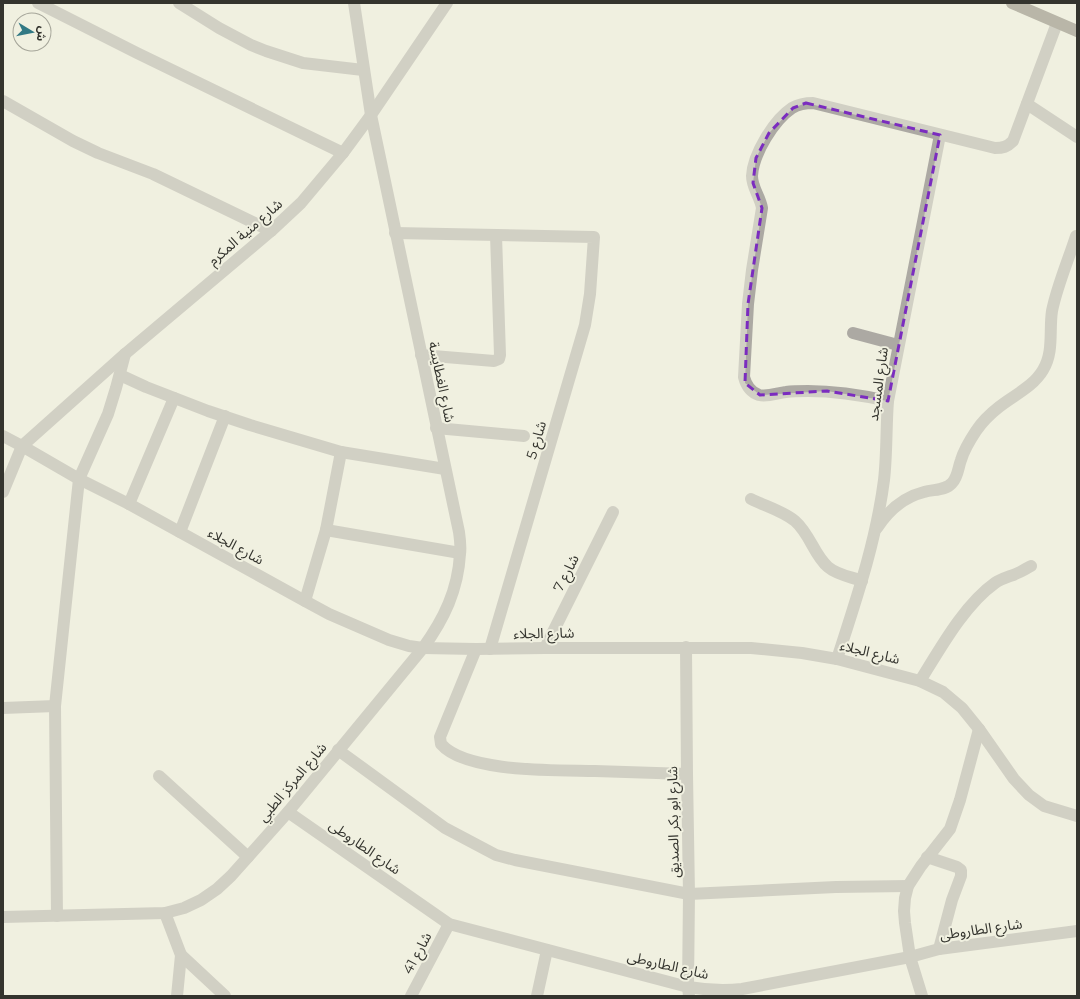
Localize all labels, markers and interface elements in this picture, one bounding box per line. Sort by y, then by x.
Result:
north arrow [12,12,52,52]
text: ش [34,25,50,42]
street label: شارع منية المكرم [204,195,287,271]
street label: شارع الغطايسة [423,340,459,424]
street label: شارع المسجد [864,346,894,422]
street label: شارع 5 [522,419,552,462]
street label: شارع الجلاء [204,523,267,570]
street label: شارع 7 [549,551,585,595]
street label: شارع الجلاء [513,623,575,645]
street label: شارع الجلاء [838,636,902,670]
street label: شارع المركز الطبي [254,739,332,827]
street label: شارع ابو بكر الصديق [663,766,685,878]
street label: شارع الطاروطى [325,816,404,880]
street label: شارع الطاروطى [939,914,1024,946]
street label: شارع 41 [399,929,437,978]
street label: شارع الطاروطى [625,947,711,985]

